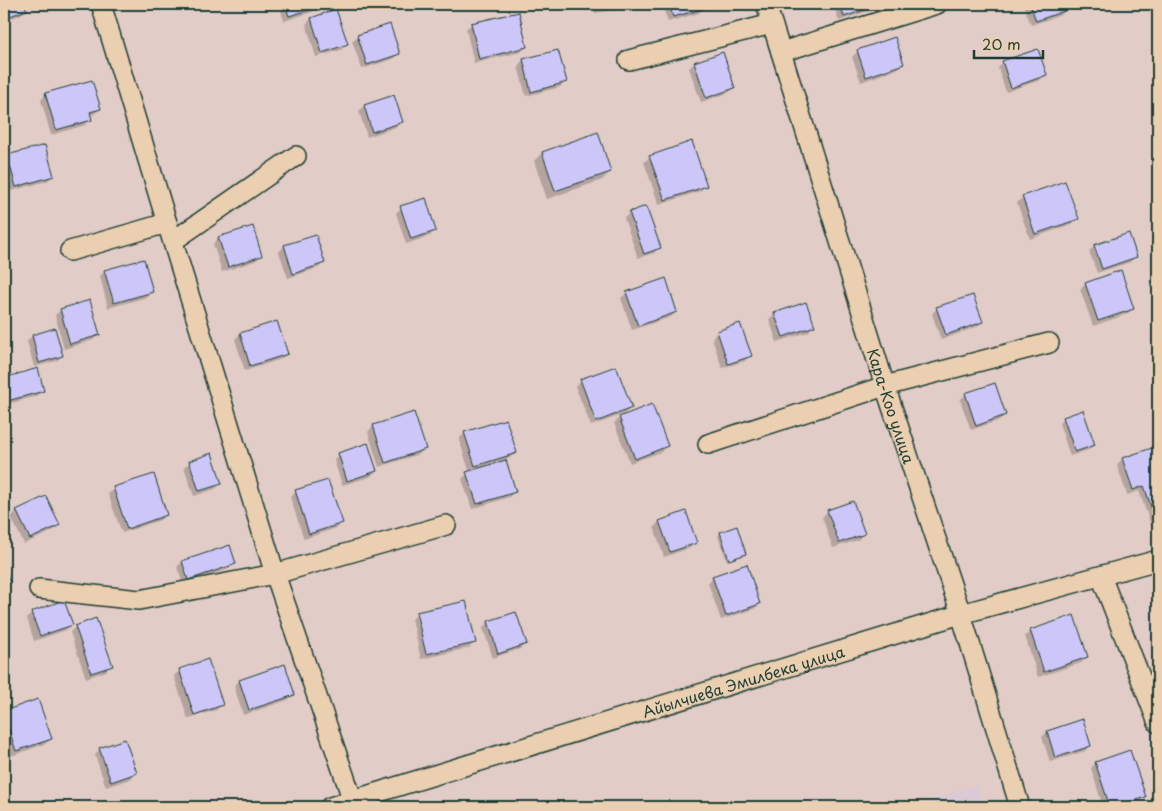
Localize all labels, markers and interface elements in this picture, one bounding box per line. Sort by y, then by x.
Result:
scale bar [974,28,1043,60]
text: 20 m [982,32,1021,55]
street label: Кара-Коо улица [862,345,922,467]
street label: Айылчиева Эмилбека улица [639,639,848,722]

